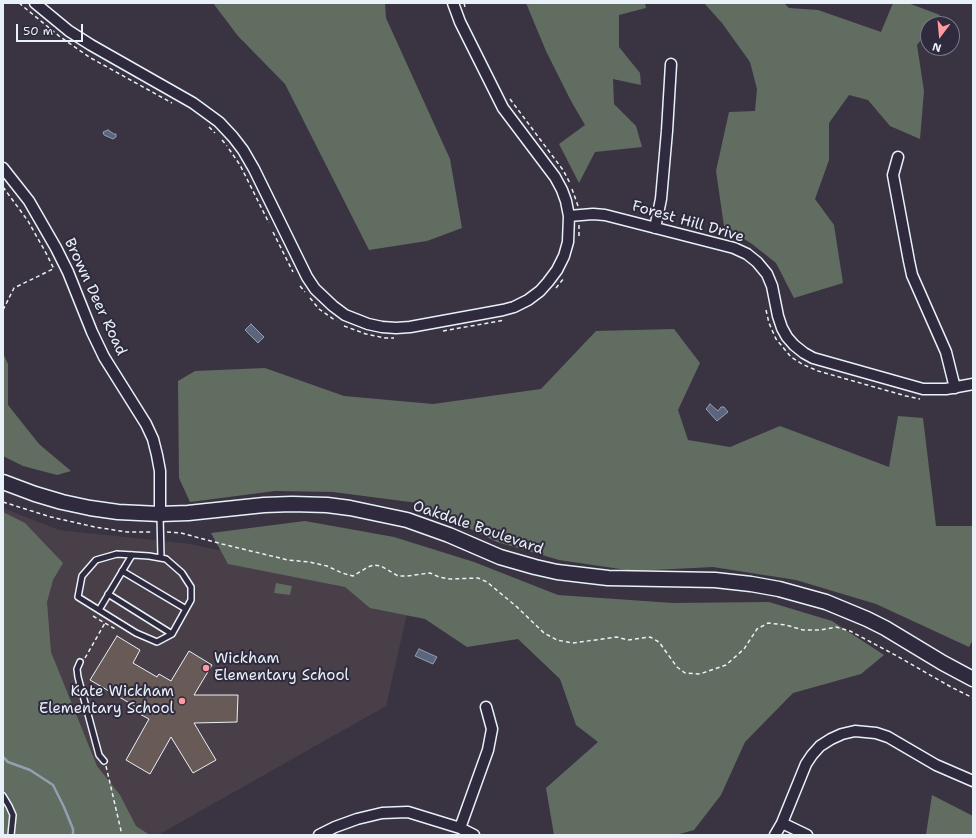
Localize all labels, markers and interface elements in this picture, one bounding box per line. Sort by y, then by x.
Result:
scale bar [18,16,85,42]
north arrow [920,16,960,56]
text: 50 m [23,23,53,39]
text: N [931,39,943,55]
street label: Forest Hill Drive [630,197,746,247]
street label: Brown Deer Road [60,235,130,359]
street label: Oakdale Boulevard [410,497,546,559]
place label: Wickham Elementary School [214,650,349,685]
marker: Wickham Elementary School [201,663,211,673]
place label: Kate Wickham Elementary School [39,683,174,718]
marker: Kate Wickham Elementary School [177,696,187,706]

